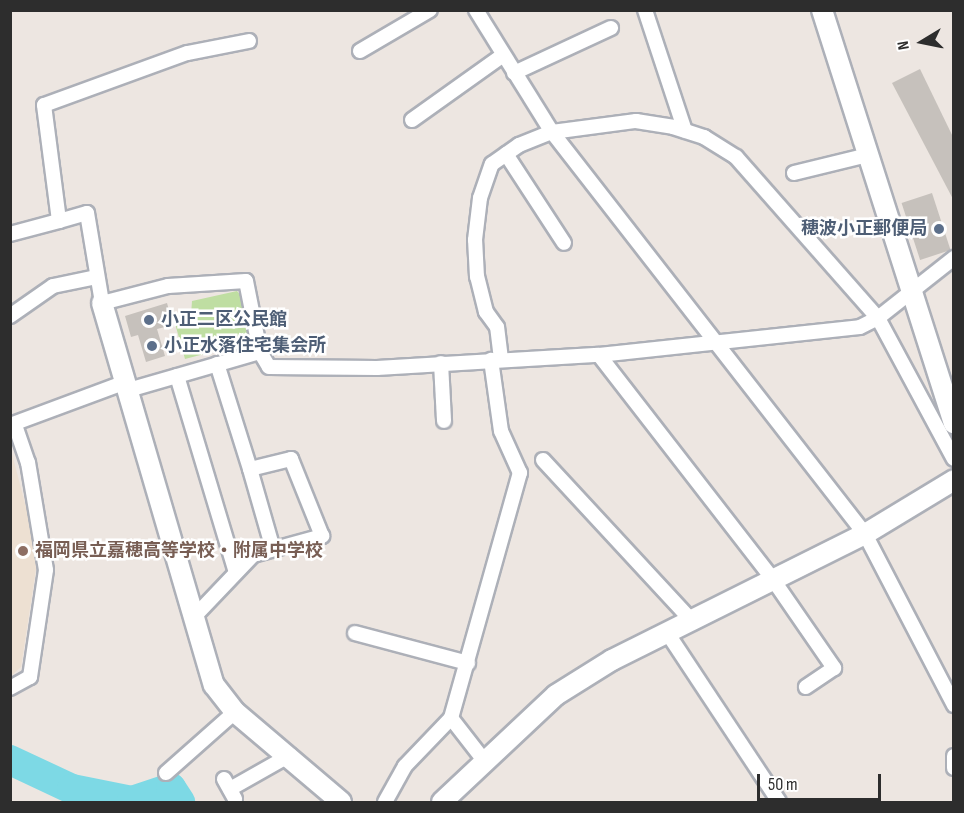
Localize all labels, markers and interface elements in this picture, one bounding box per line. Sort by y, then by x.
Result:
north arrow [892,12,952,72]
text: N [894,39,914,51]
place label: 穂波小正郵便局 [801,218,927,240]
marker: 穂波小正郵便局 [932,222,946,236]
place label: 小正二区公民館 [161,309,287,331]
marker: 小正二区公民館 [142,313,156,327]
place label: 小正水落住宅集会所 [164,335,326,357]
marker: 小正水落住宅集会所 [145,339,159,353]
place label: 福岡県立嘉穂高等学校・附属中学校 [35,540,323,562]
marker: 福岡県立嘉穂高等学校・附属中学校 [16,544,30,558]
scale bar [760,762,884,800]
text: 50 m [768,774,798,795]

